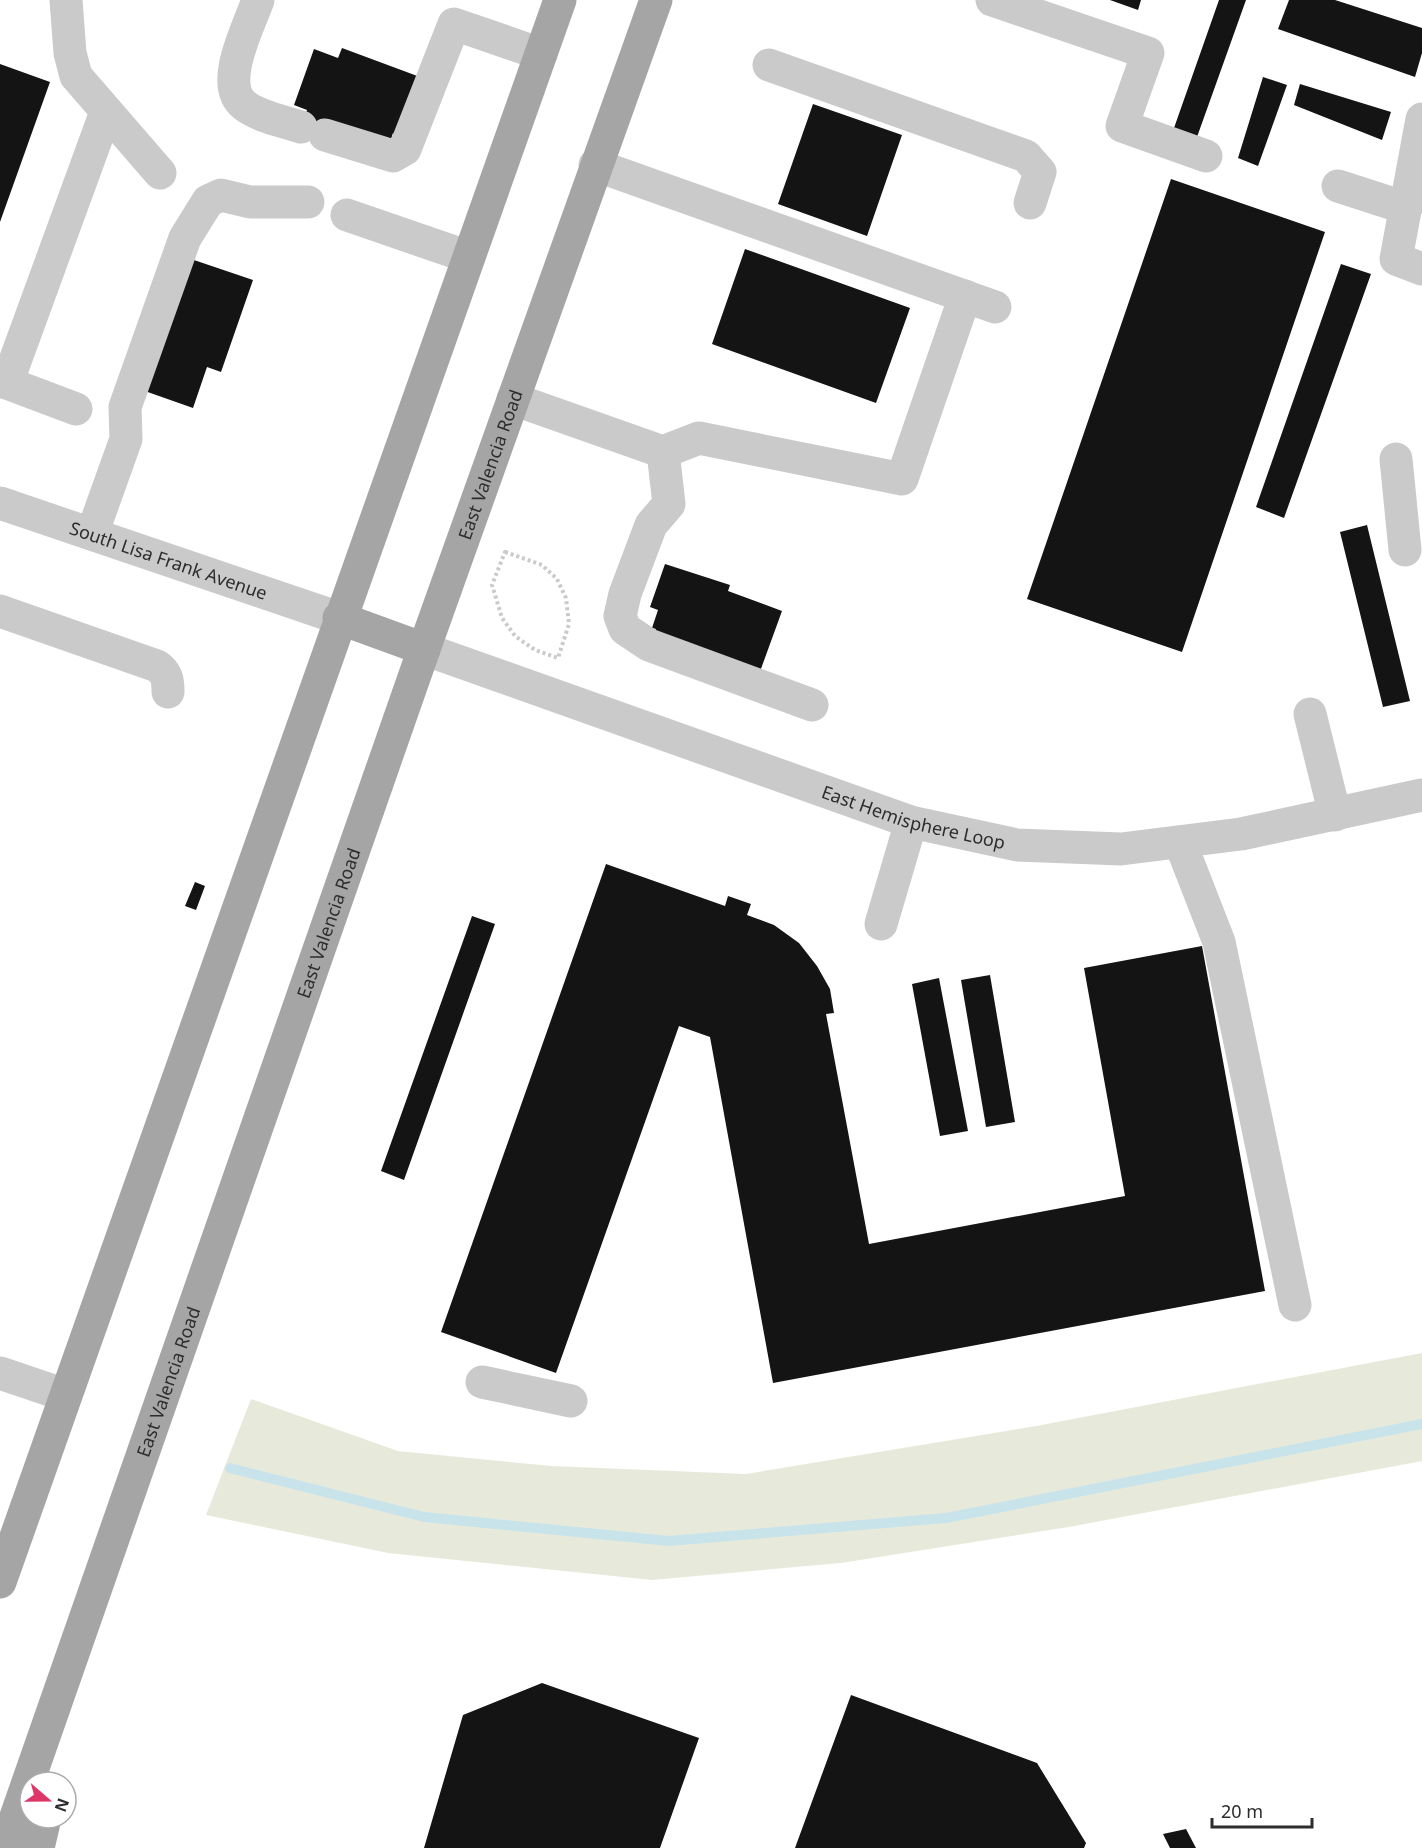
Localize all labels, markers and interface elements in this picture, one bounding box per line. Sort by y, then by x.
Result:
street label: East Valencia Road [452,386,528,543]
street label: South Lisa Frank Avenue [67,516,270,605]
street label: East Hemisphere Loop [819,779,1008,854]
street label: East Valencia Road [291,844,366,1001]
street label: East Valencia Road [131,1303,205,1460]
north arrow [18,1770,78,1830]
scale bar [1212,1791,1312,1829]
text: N [50,1795,75,1815]
text: 20 m [1221,1799,1263,1823]

